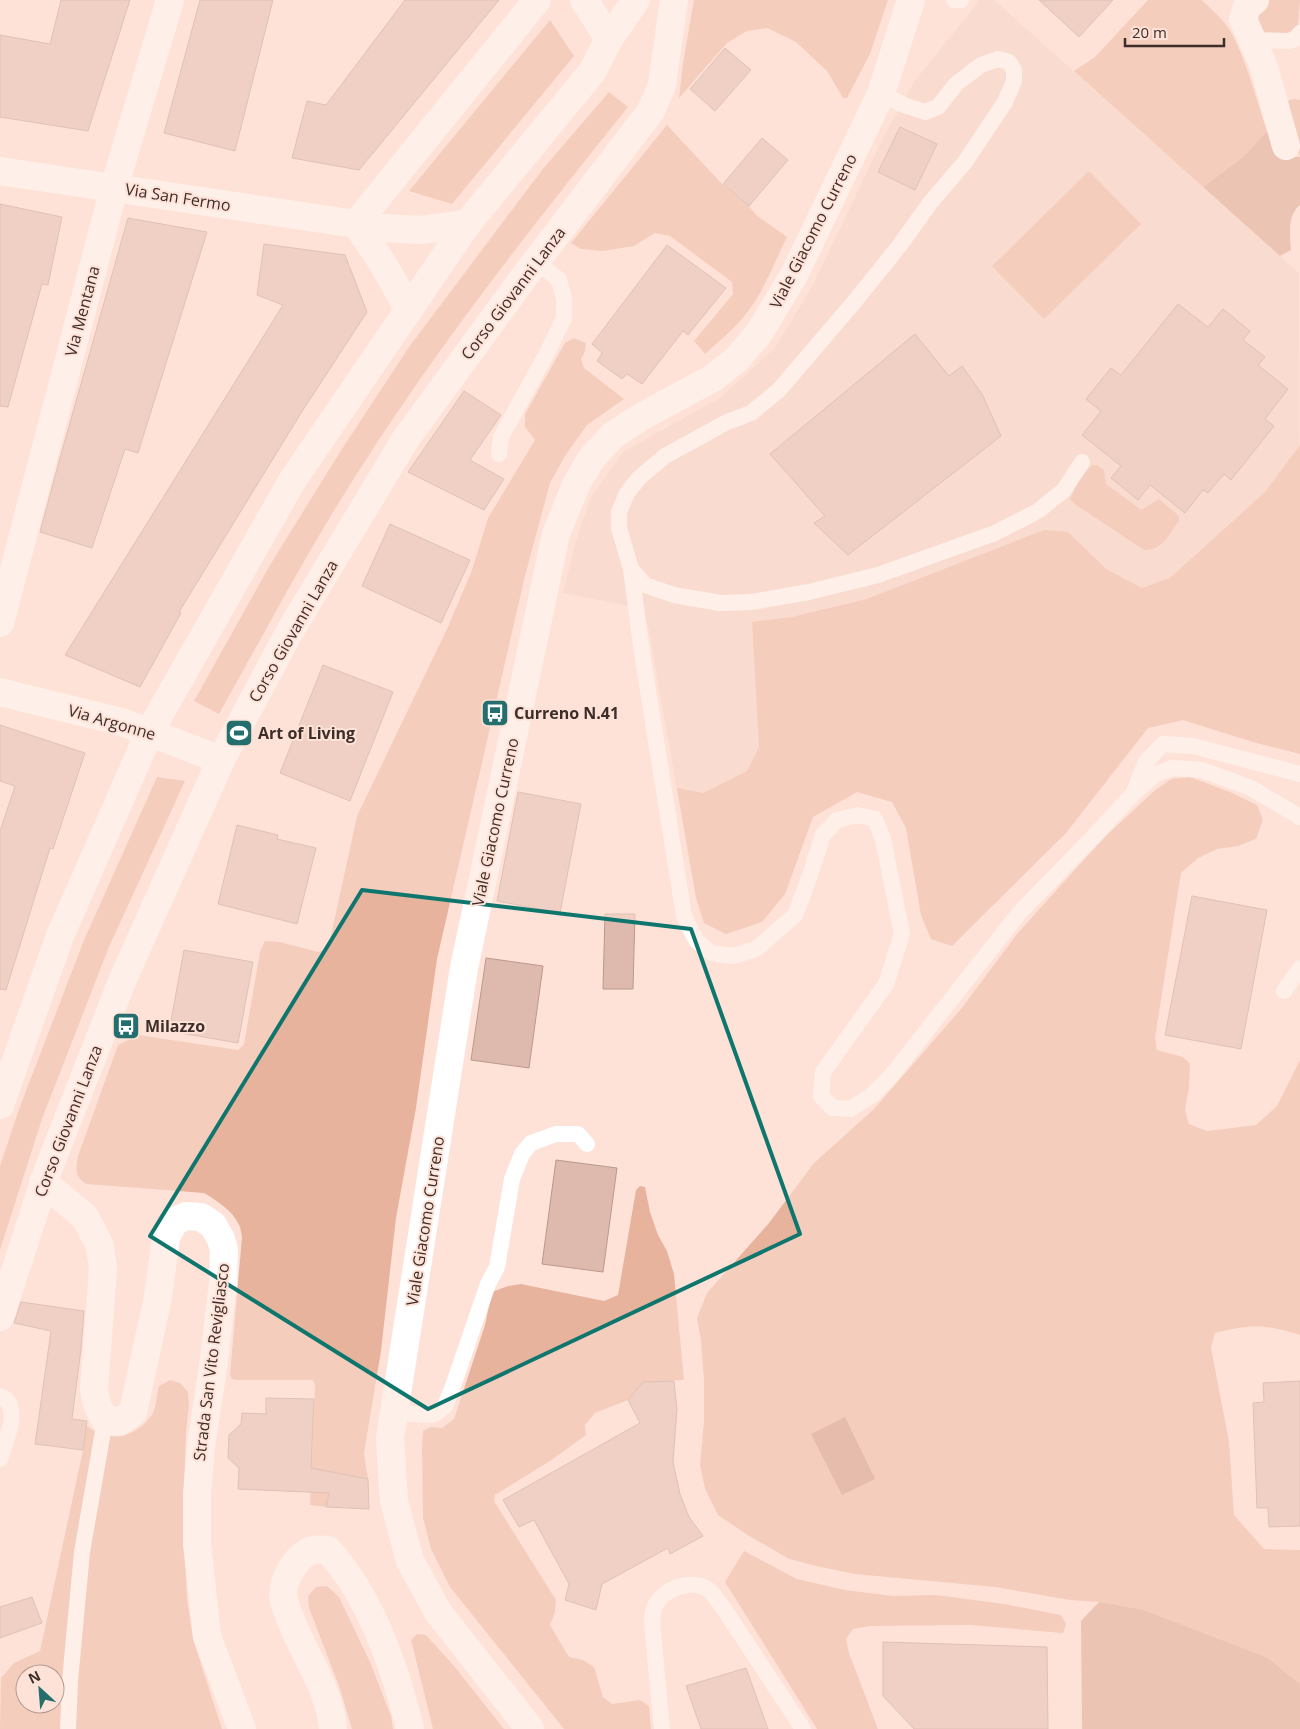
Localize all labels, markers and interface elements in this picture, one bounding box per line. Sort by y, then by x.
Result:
scale bar [1125,15,1224,47]
text: 20 m [1132,22,1167,42]
street label: Viale Giacomo Curreno [764,150,862,312]
street label: Via San Fermo [124,178,232,216]
street label: Corso Giovanni Lanza [456,222,570,364]
street label: Via Mentana [59,263,105,359]
street label: Corso Giovanni Lanza [243,556,343,706]
bus stop icon: Curreno N.41 [480,698,510,728]
street label: Via Argonne [66,699,158,745]
place label: Curreno N.41 [514,702,619,724]
sports icon: Art of Living [224,718,254,748]
place label: Art of Living [258,722,355,744]
street label: Viale Giacomo Curreno [466,736,524,908]
bus stop icon: Milazzo [111,1011,141,1041]
place label: Milazzo [145,1015,205,1037]
street label: Corso Giovanni Lanza [29,1042,107,1200]
street label: Viale Giacomo Curreno [401,1135,449,1307]
street label: Strada San Vito Revigliasco [188,1262,234,1462]
north arrow [15,1664,65,1714]
text: N [25,1666,43,1688]

